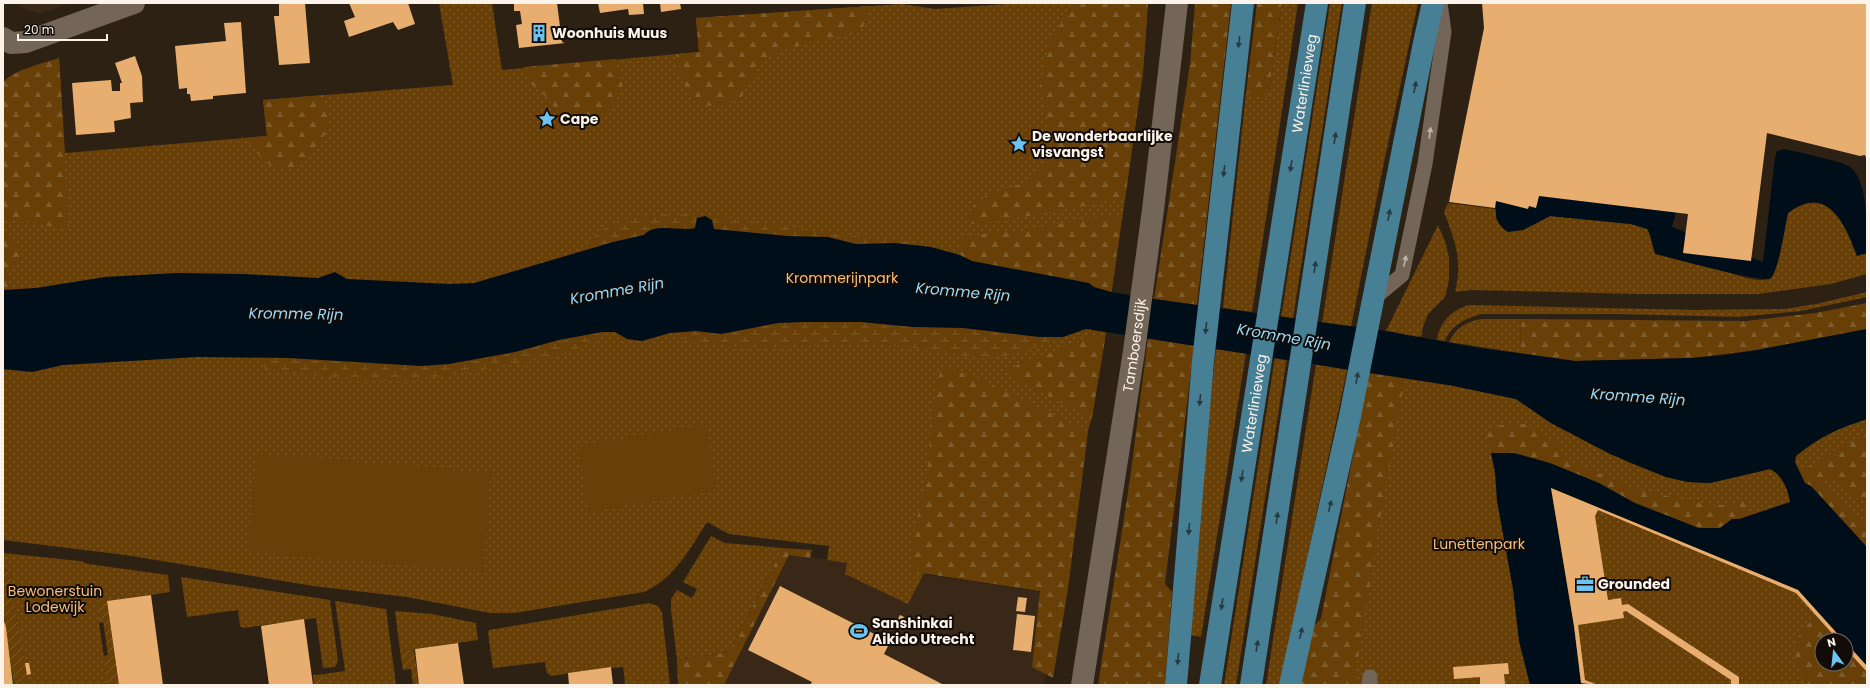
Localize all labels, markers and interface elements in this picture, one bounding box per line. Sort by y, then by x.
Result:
scale bar [18,16,107,42]
text: 20 m [24,21,54,38]
building icon: Woonhuis Muus [529,23,549,43]
place label: Woonhuis Muus [552,23,668,43]
street label: Waterlinieweg [1287,32,1322,134]
one-way arrow [1235,36,1242,48]
one-way arrow [1412,81,1418,93]
place icon: Cape [537,109,557,129]
place label: Cape [560,109,599,129]
place label: De wonderbaarlijke visvangst [1032,126,1173,162]
one-way arrow [1427,127,1433,139]
one-way arrow [1332,132,1338,144]
place icon: De wonderbaarlijke visvangst [1009,134,1029,154]
one-way arrow [1288,160,1294,172]
one-way arrow [1221,165,1227,177]
one-way arrow [1387,208,1393,221]
one-way arrow [1403,254,1409,267]
one-way arrow [1312,261,1318,273]
park label: Krommerijnpark [786,268,899,288]
water label: Kromme Rijn [568,272,666,309]
water label: Kromme Rijn [915,277,1011,306]
street label: Tamboersdijk [1118,296,1151,393]
water label: Kromme Rijn [248,302,344,325]
water label: Kromme Rijn [1235,318,1333,355]
one-way arrow [1203,322,1209,334]
street label: Waterlinieweg [1237,353,1272,454]
one-way arrow [1355,372,1361,384]
water label: Kromme Rijn [1590,383,1686,410]
one-way arrow [1196,394,1203,406]
one-way arrow [1239,469,1245,482]
one-way arrow [1327,500,1333,513]
one-way arrow [1274,512,1280,524]
one-way arrow [1185,523,1192,535]
park label: Lunettenpark [1433,534,1526,554]
office icon: Grounded [1575,574,1595,594]
place label: Grounded [1598,574,1670,594]
park label: Bewonerstuin Lodewijk [8,581,102,617]
one-way arrow [1219,598,1225,610]
place label: Sanshinkai Aikido Utrecht [872,613,975,649]
sports icon: Sanshinkai Aikido Utrecht [849,621,869,641]
one-way arrow [1299,627,1305,639]
north arrow [1814,632,1854,672]
text: N [1825,634,1837,651]
one-way arrow [1254,640,1260,653]
one-way arrow [1174,653,1181,665]

